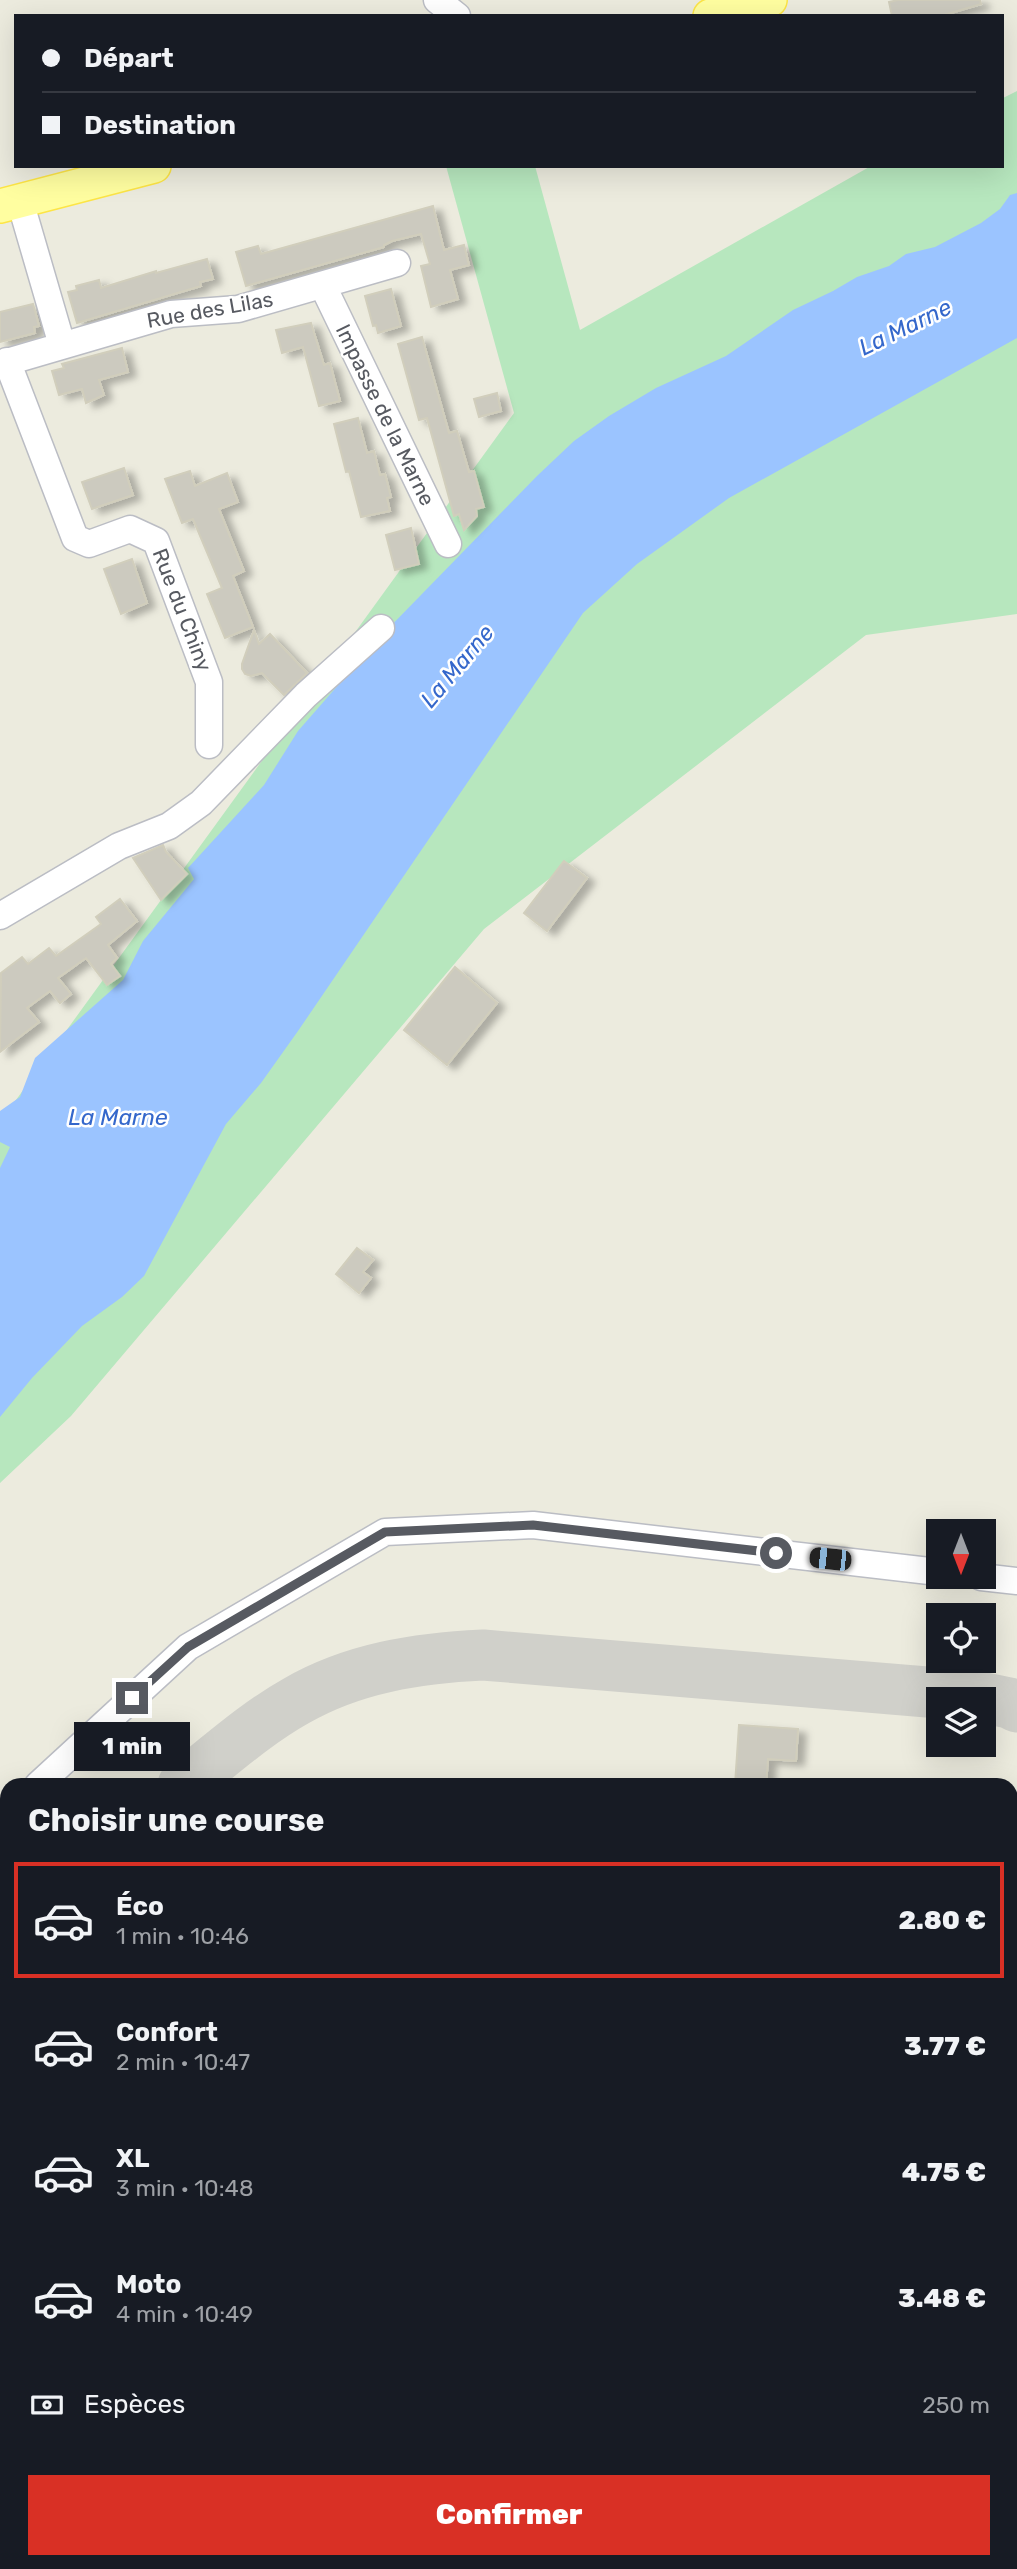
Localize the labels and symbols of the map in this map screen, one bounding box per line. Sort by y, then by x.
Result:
street label: Rue des Lilas [145,286,275,333]
water label: La Marne [854,293,956,361]
street label: Impasse de la Marne [331,320,440,510]
street label: Rue du Chiny [148,545,217,675]
water label: La Marne [414,619,500,713]
water label: La Marne [68,1103,168,1131]
north arrow [926,1519,996,1589]
route start [760,1537,792,1569]
car [809,1546,852,1572]
route end [116,1682,148,1714]
callout: 1 min [74,1722,190,1772]

